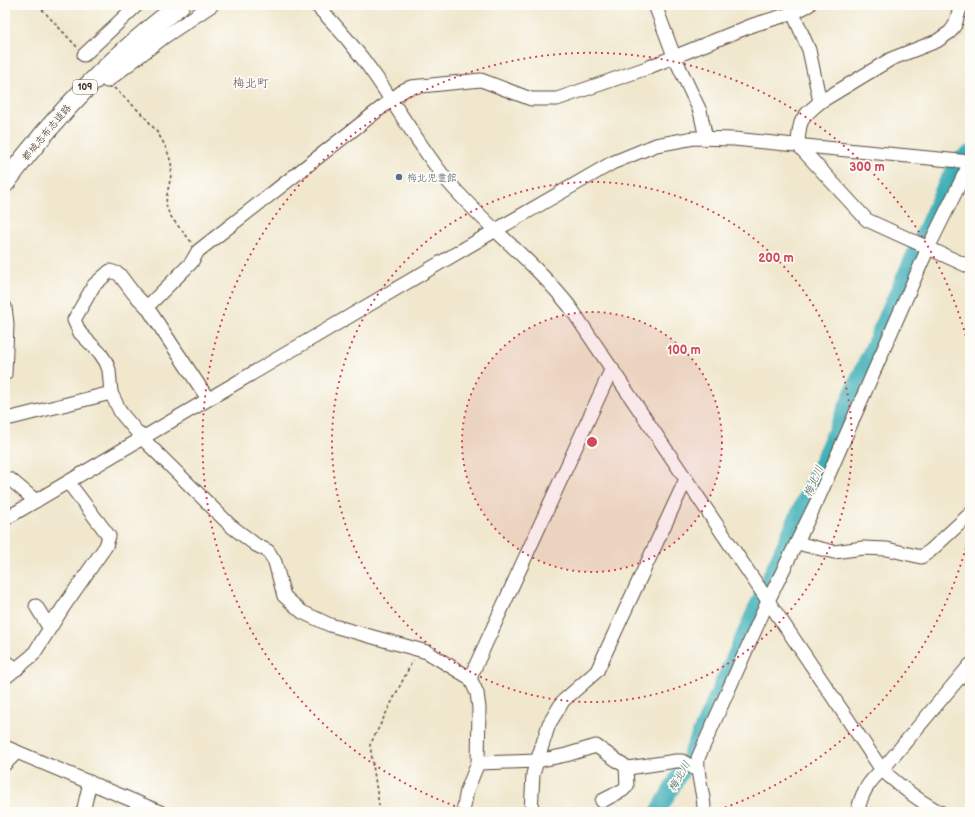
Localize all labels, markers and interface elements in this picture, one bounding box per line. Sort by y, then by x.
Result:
district label: 梅北町 [233,76,269,91]
road number: 109 [73,80,97,94]
street label: 都城志布志道路 [20,102,74,163]
text: 300 m [849,160,885,175]
marker: 梅北児童館 [394,172,404,182]
place label: 梅北児童館 [407,172,457,184]
text: 200 m [758,251,794,266]
text: 100 m [667,343,701,358]
centre of rings [585,435,599,449]
water label: 梅北川 [801,463,826,499]
water label: 梅北川 [666,759,693,794]

